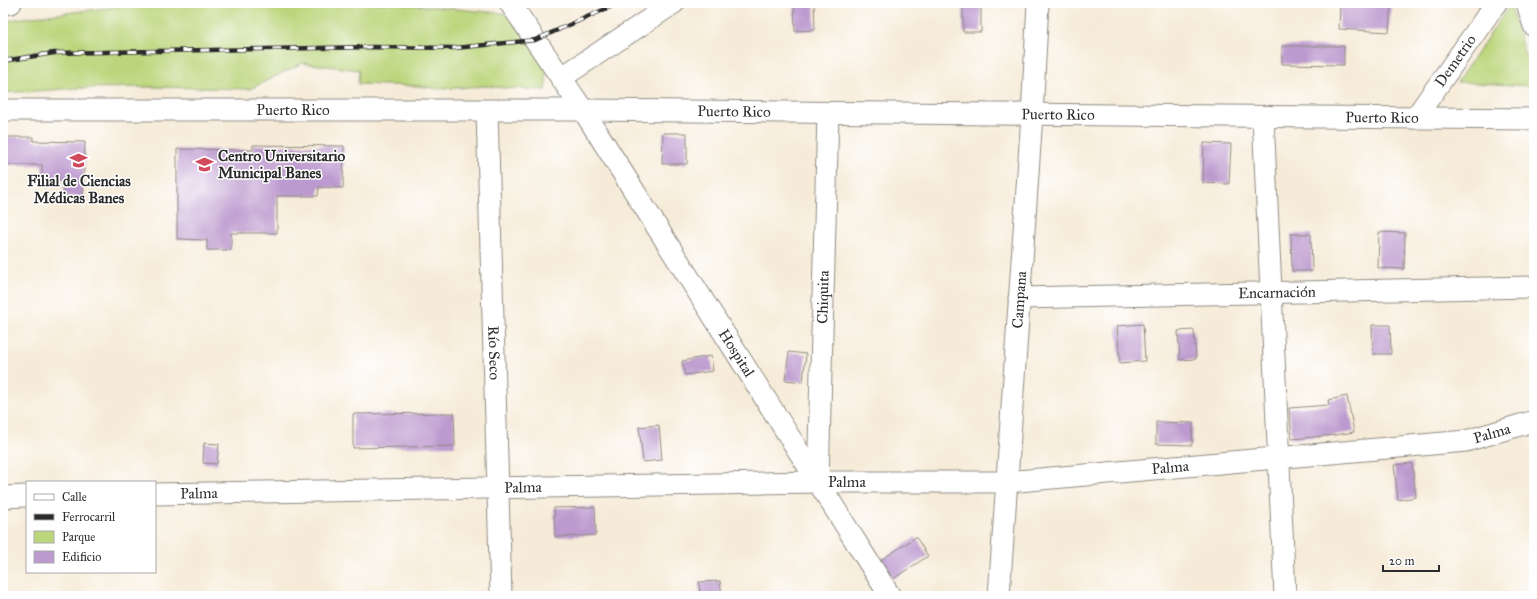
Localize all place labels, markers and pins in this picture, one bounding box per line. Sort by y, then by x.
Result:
place label: Centro Universitario Municipal Banes [218,147,346,183]
school or university icon: Filial de Ciencias Médicas Banes [69,150,89,170]
school or university icon: Centro Universitario Municipal Banes [195,155,215,175]
place label: Filial de Ciencias Médicas Banes [27,172,131,207]

